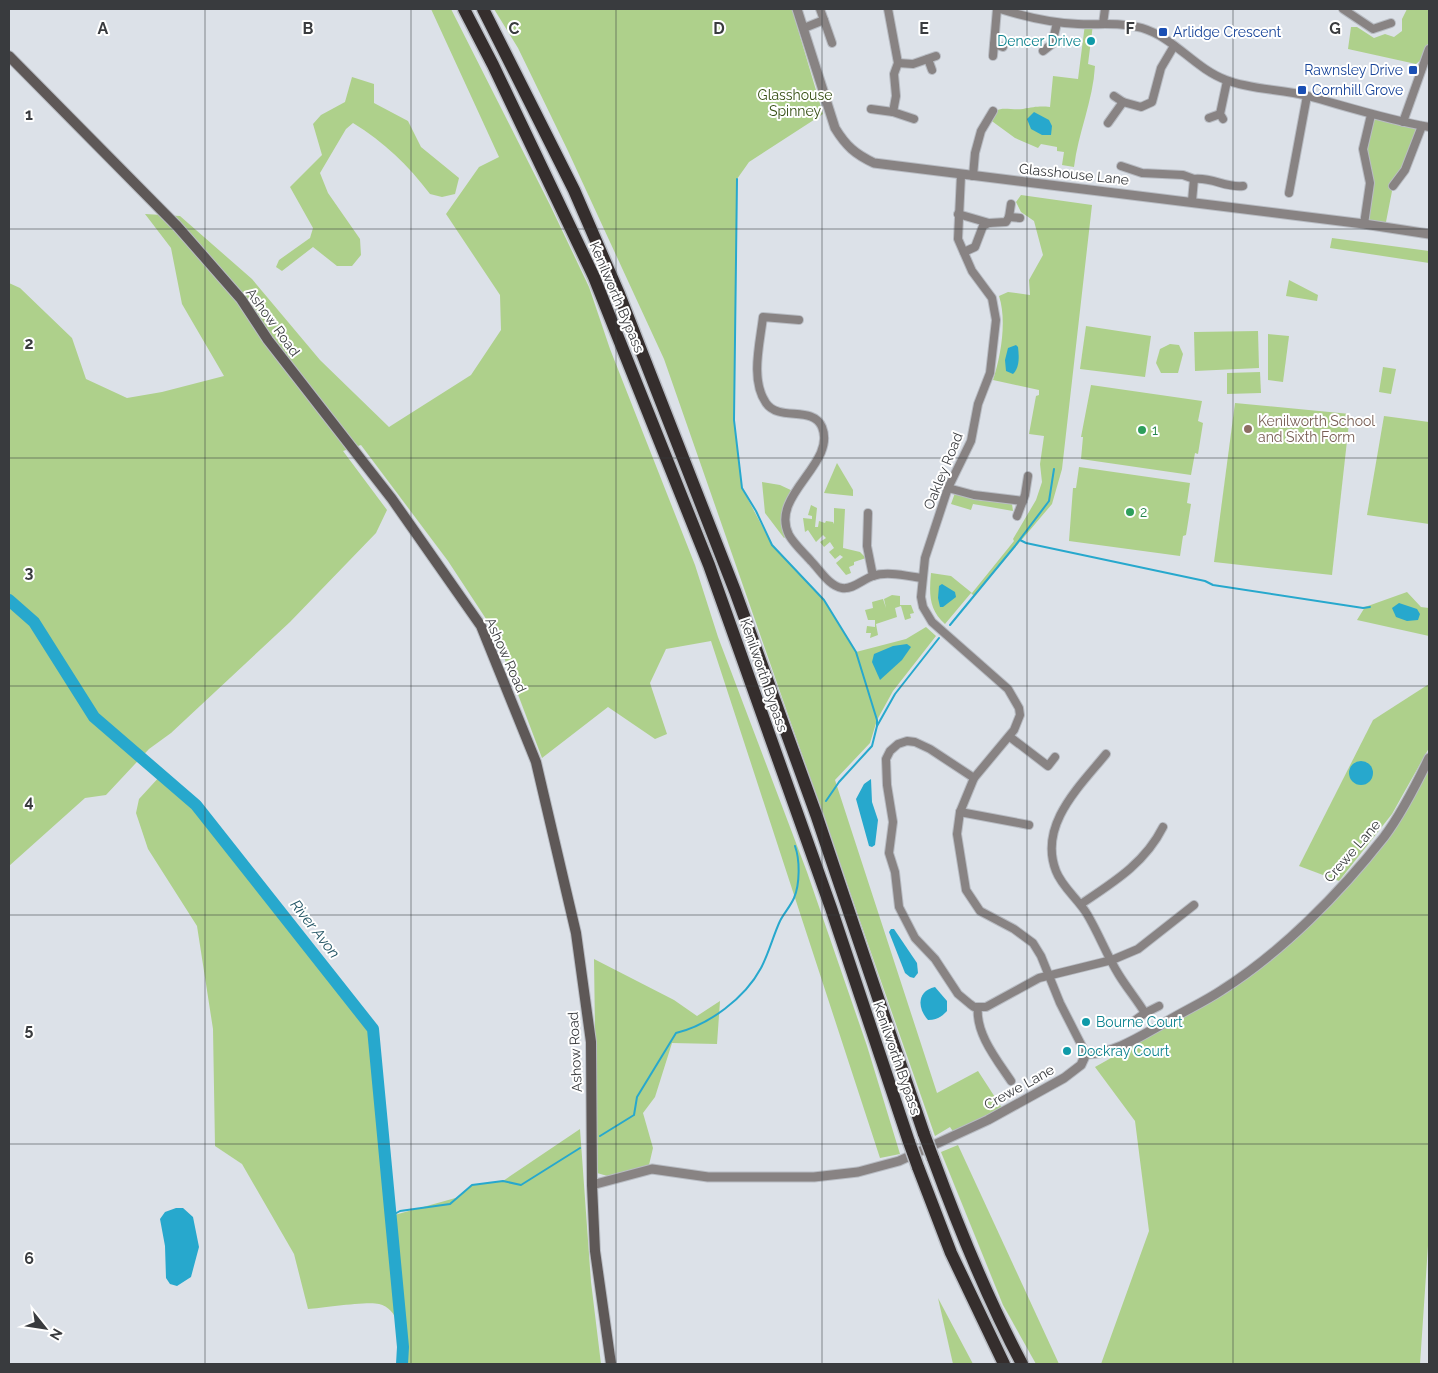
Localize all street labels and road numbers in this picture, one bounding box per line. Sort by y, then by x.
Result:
street label: Glasshouse Lane [1018,160,1130,188]
street label: Kenilworth Bypass [586,239,648,355]
street label: Ashow Road [243,285,303,359]
street label: Oakley Road [920,430,966,512]
street label: Ashow Road [482,615,530,695]
street label: Kenilworth Bypass [737,616,791,734]
street label: Crewe Lane [1321,817,1383,885]
street label: Kenilworth Bypass [870,999,924,1117]
street label: Ashow Road [565,1011,585,1093]
street label: Crewe Lane [981,1061,1057,1113]

